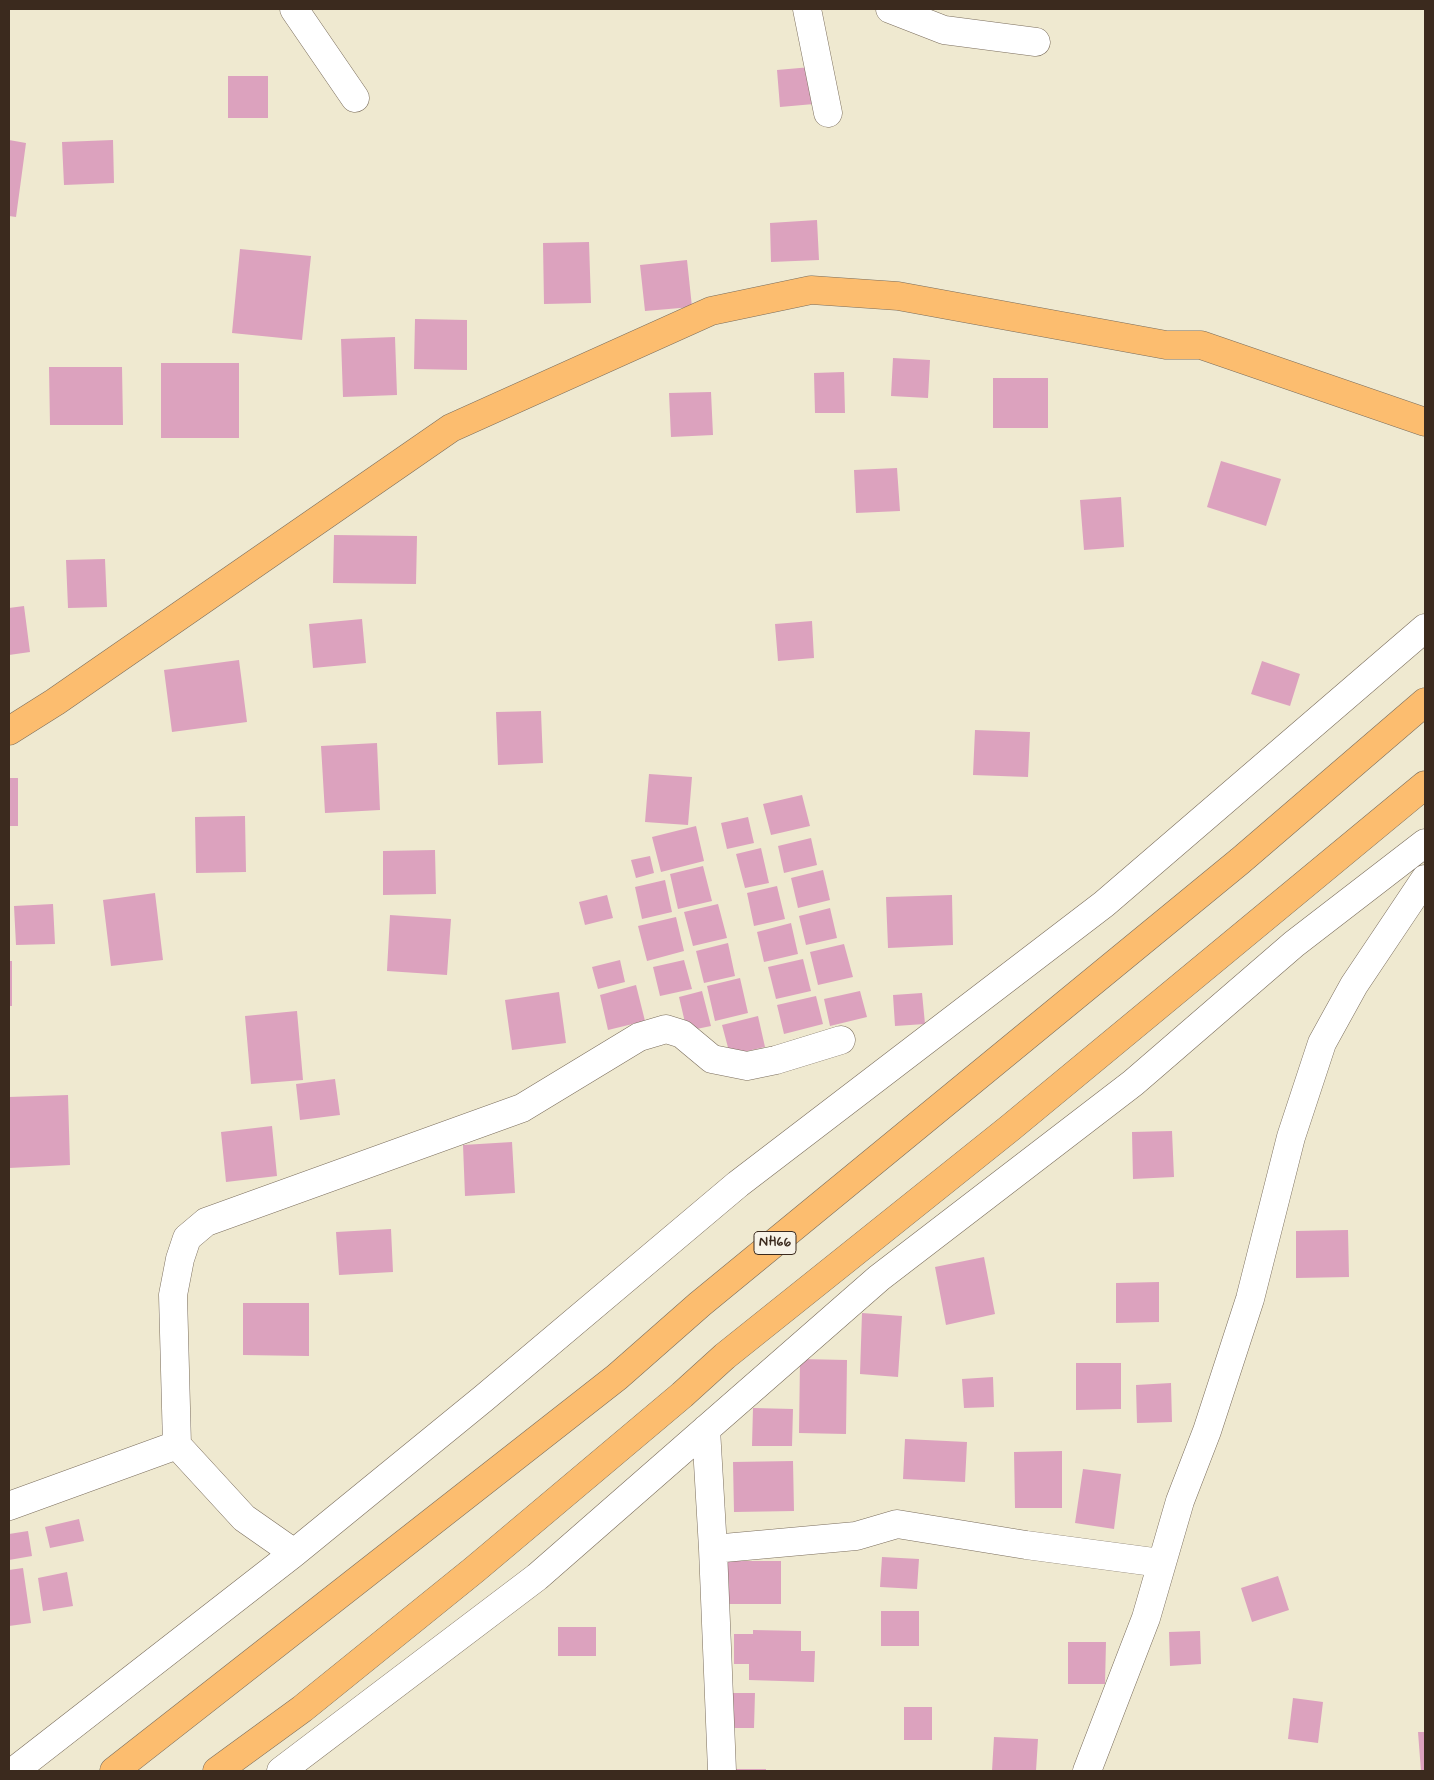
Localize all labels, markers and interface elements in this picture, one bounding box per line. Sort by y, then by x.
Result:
road number: NH66 [754,1232,796,1254]

